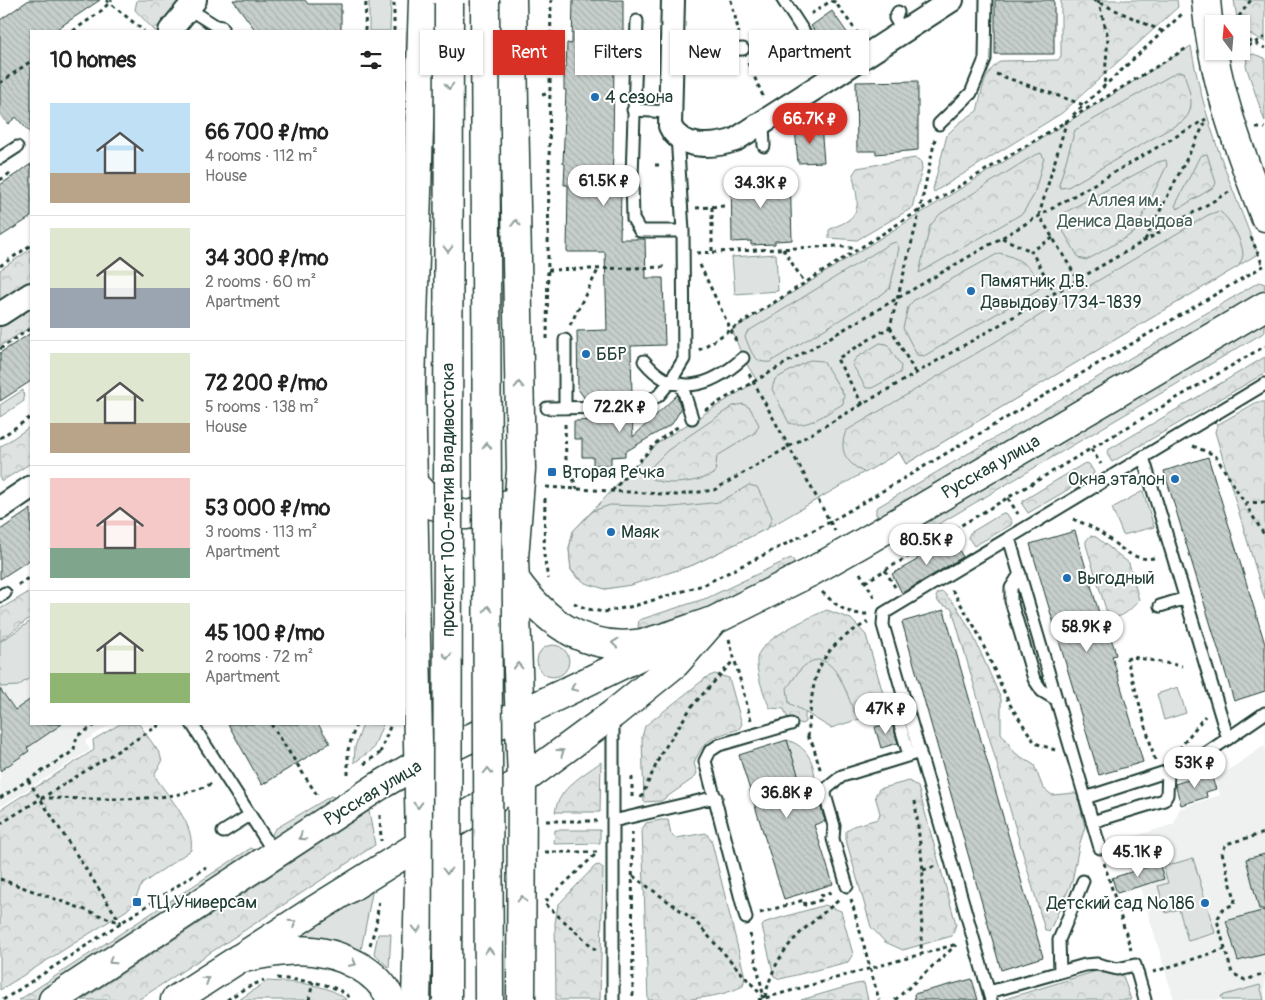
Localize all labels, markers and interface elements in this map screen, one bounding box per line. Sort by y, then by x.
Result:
north arrow [1205,15,1250,60]
map controls [1205,15,1250,60]
chip: Buy [420,30,483,75]
chip: Rent [493,30,565,75]
chip: Filters [575,30,660,75]
chip: New [670,30,739,75]
chip: Apartment [749,30,869,75]
icon: filters [357,46,385,74]
text: 10 homes [50,47,136,74]
one-way arrow [444,83,454,91]
place label: 4 сезона [605,86,673,109]
marker: 4 сезона [589,91,601,103]
pin: 66.7K ₽ [764,102,856,145]
text: 66.7K ₽ [783,109,837,129]
text: 66 700 ₽/mo [205,119,328,146]
icon: home [90,123,150,183]
text: 4 rooms · 112 m² [205,146,318,166]
pin: 61.5K ₽ [558,164,650,207]
text: House [205,166,247,186]
pin: 34.3K ₽ [715,166,807,209]
text: 61.5K ₽ [579,171,629,191]
text: 34.3K ₽ [734,173,788,193]
park label: Аллея им. Дениса Давыдова [1056,189,1193,233]
one-way arrow [511,219,522,227]
text: 34 300 ₽/mo [205,245,328,272]
one-way arrow [443,246,453,253]
icon: home [90,248,150,308]
place label: Памятник Д.В. Давыдову 1734-1839 [980,270,1142,314]
text: 2 rooms · 60 m² [205,272,316,292]
marker: Памятник Д.В. Давыдову 1734-1839 [965,285,977,297]
text: Apartment [205,292,280,312]
place label: ББР [596,343,627,366]
marker: ББР [580,348,592,360]
street label: проспект 100-летия Владивостока [437,363,460,637]
text: 72 200 ₽/mo [205,370,327,397]
icon: home [90,373,150,433]
one-way arrow [514,381,524,389]
pin: 72.2K ₽ [574,390,666,433]
text: 5 rooms · 138 m² [205,397,319,417]
text: 72.2K ₽ [594,397,646,417]
text: House [205,417,247,437]
street label: Русская улица [938,430,1044,504]
one-way arrow [482,442,492,450]
place label: Вторая Речка [562,461,665,484]
marker: Вторая Речка [546,466,558,478]
place label: Окна эталон [1068,468,1165,491]
marker: Окна эталон [1169,473,1181,485]
text: 53 000 ₽/mo [205,495,330,522]
icon: home [90,498,150,558]
place label: Маяк [621,521,660,544]
text: 3 rooms · 113 m² [205,522,317,542]
pin: 80.5K ₽ [881,524,973,566]
marker: Маяк [605,526,617,538]
text: 80.5K ₽ [900,530,954,550]
text: Apartment [205,542,280,562]
place label: Выгодный [1077,567,1155,590]
marker: Выгодный [1061,572,1073,584]
one-way arrow [483,605,493,612]
pin: 58.9K ₽ [1041,610,1133,653]
text: 58.9K ₽ [1061,617,1113,637]
text: 45 100 ₽/mo [205,620,325,647]
icon: home [90,623,150,683]
one-way arrow [611,638,619,649]
text: 2 rooms · 72 m² [205,647,313,667]
one-way arrow [442,653,452,661]
one-way arrow [513,662,523,670]
text: Apartment [205,667,280,687]
one-way arrow [571,682,580,692]
pin: 47K ₽ [851,692,921,735]
text: 47K ₽ [866,699,906,719]
pin: 53K ₽ [1160,746,1230,789]
one-way arrow [555,750,564,758]
text: 53K ₽ [1175,753,1215,773]
street label: Русская улица [320,755,426,831]
one-way arrow [483,767,493,775]
pin: 36.8K ₽ [741,776,833,819]
text: 36.8K ₽ [761,783,813,803]
one-way arrow [413,801,424,809]
one-way arrow [298,830,307,840]
pin: 45.1K ₽ [1092,836,1184,878]
text: 45.1K ₽ [1113,842,1163,862]
one-way arrow [442,868,452,876]
place label: ТЦ Универсам [147,891,257,914]
place label: Детский сад №186 [1046,892,1195,915]
one-way arrow [517,895,527,902]
marker: ТЦ Универсам [131,896,143,908]
marker: Детский сад №186 [1199,897,1211,909]
one-way arrow [288,920,297,929]
one-way arrow [412,926,422,933]
one-way arrow [484,947,494,955]
one-way arrow [108,955,117,964]
one-way arrow [348,957,357,967]
one-way arrow [201,976,210,986]

